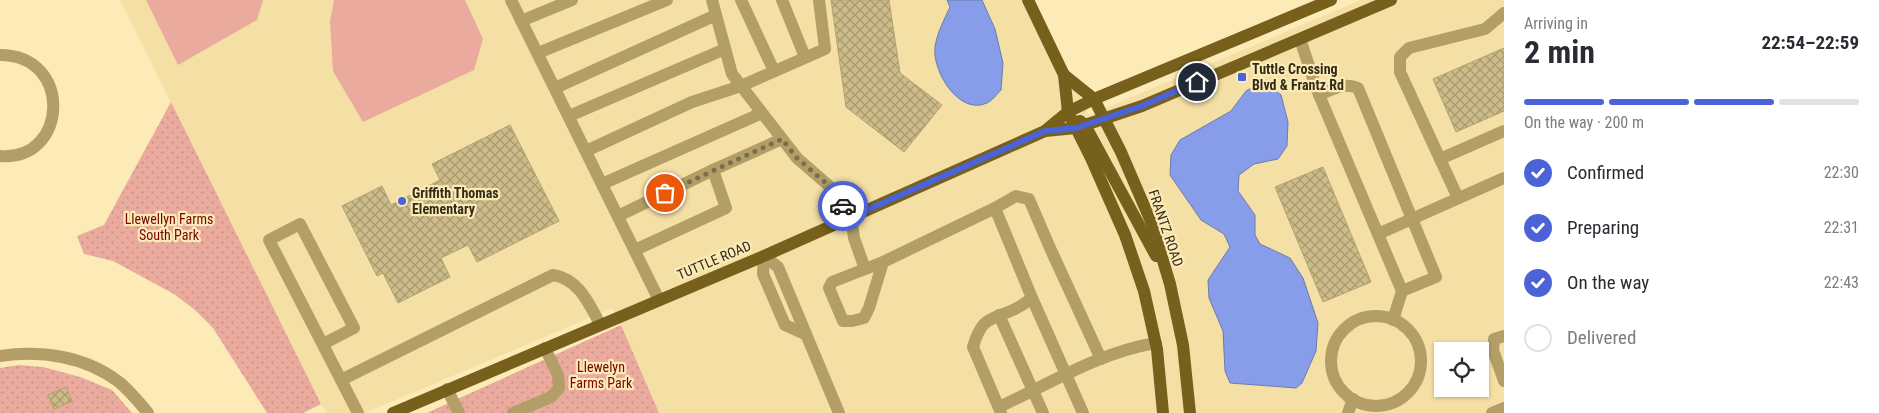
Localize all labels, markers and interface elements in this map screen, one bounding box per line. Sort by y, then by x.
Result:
text: Arriving in [1524,14,1588,33]
text: 22:54–22:59 [1761,31,1859,54]
text: 2 min [1524,33,1595,71]
pin [1176,61,1218,103]
place label: Tuttle Crossing Blvd & Frantz Rd [1252,61,1344,93]
icon: home [1183,68,1211,96]
marker: Tuttle Crossing Blvd & Frantz Rd [1236,71,1248,83]
text: On the way · 200 m [1524,113,1644,132]
icon: check [1524,159,1552,187]
text: Confirmed [1567,161,1644,184]
text: 22:30 [1824,163,1859,182]
pin [644,172,686,214]
icon: bag [651,179,679,207]
courier [818,181,868,231]
place label: Griffith Thomas Elementary [412,185,499,217]
street label: FRANTZ ROAD [1145,187,1187,269]
icon: car [829,192,857,220]
marker: Griffith Thomas Elementary [396,195,408,207]
park label: Llewellyn Farms South Park [125,211,213,243]
icon: check [1524,214,1552,242]
text: Preparing [1567,216,1639,239]
text: 22:31 [1824,218,1859,237]
street label: TUTTLE ROAD [675,237,753,283]
icon: check [1524,269,1552,297]
text: On the way [1567,271,1649,294]
text: 22:43 [1824,273,1859,292]
text: Delivered [1567,326,1636,349]
map controls [1434,342,1489,397]
button: locate [1434,342,1489,397]
park label: Llewelyn Farms Park [570,359,633,391]

